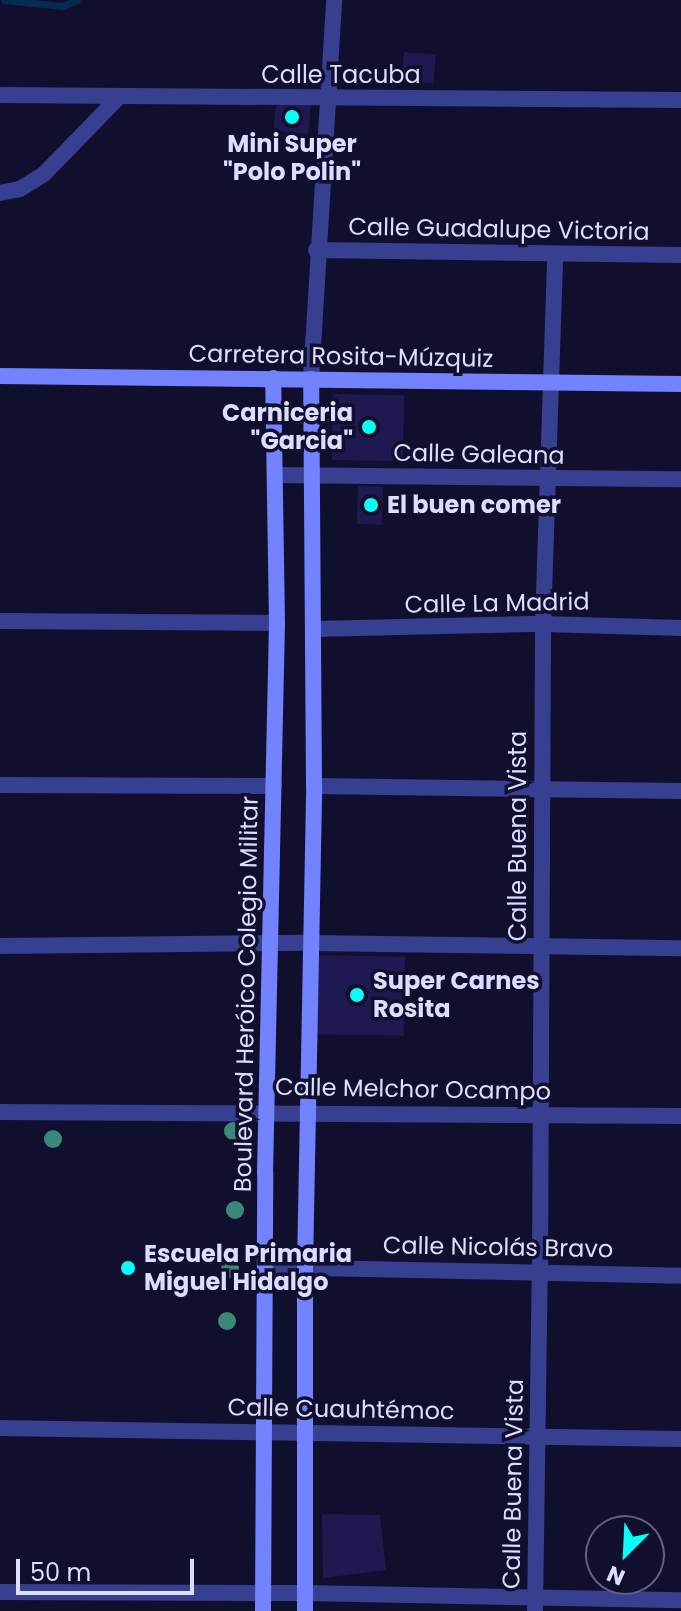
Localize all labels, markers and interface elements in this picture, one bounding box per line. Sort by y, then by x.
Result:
street label: Calle Tacuba [261,61,421,89]
marker: Mini Super "Polo Polin" [283,108,301,126]
place label: Mini Super "Polo Polin" [223,130,361,186]
street label: Calle Guadalupe Victoria [348,212,650,246]
street label: Carretera Rosita-Múzquiz [188,339,494,373]
place label: Carniceria "Garcia" [222,399,353,455]
marker: Carniceria "Garcia" [360,418,378,436]
street label: Calle Galeana [393,438,565,470]
place label: El buen comer [387,491,561,519]
marker: El buen comer [362,496,380,514]
street label: Calle La Madrid [404,587,590,619]
street label: Calle Buena Vista [504,731,532,941]
street label: Boulevard Heróico Colegio Militar [228,796,264,1192]
place label: Super Carnes Rosita [373,967,540,1023]
marker: Super Carnes Rosita [348,986,366,1004]
street label: Calle Melchor Ocampo [275,1072,551,1106]
street label: Calle Nicolás Bravo [383,1231,613,1263]
place label: Escuela Primaria Miguel Hidalgo [144,1240,352,1296]
marker: Escuela Primaria Miguel Hidalgo [119,1259,137,1277]
street label: Calle Buena Vista [497,1379,529,1589]
street label: Calle Cuauhtémoc [227,1393,455,1425]
north arrow [585,1515,665,1595]
scale bar [20,1543,198,1593]
text: 50 m [30,1556,91,1589]
text: N [602,1558,630,1593]

